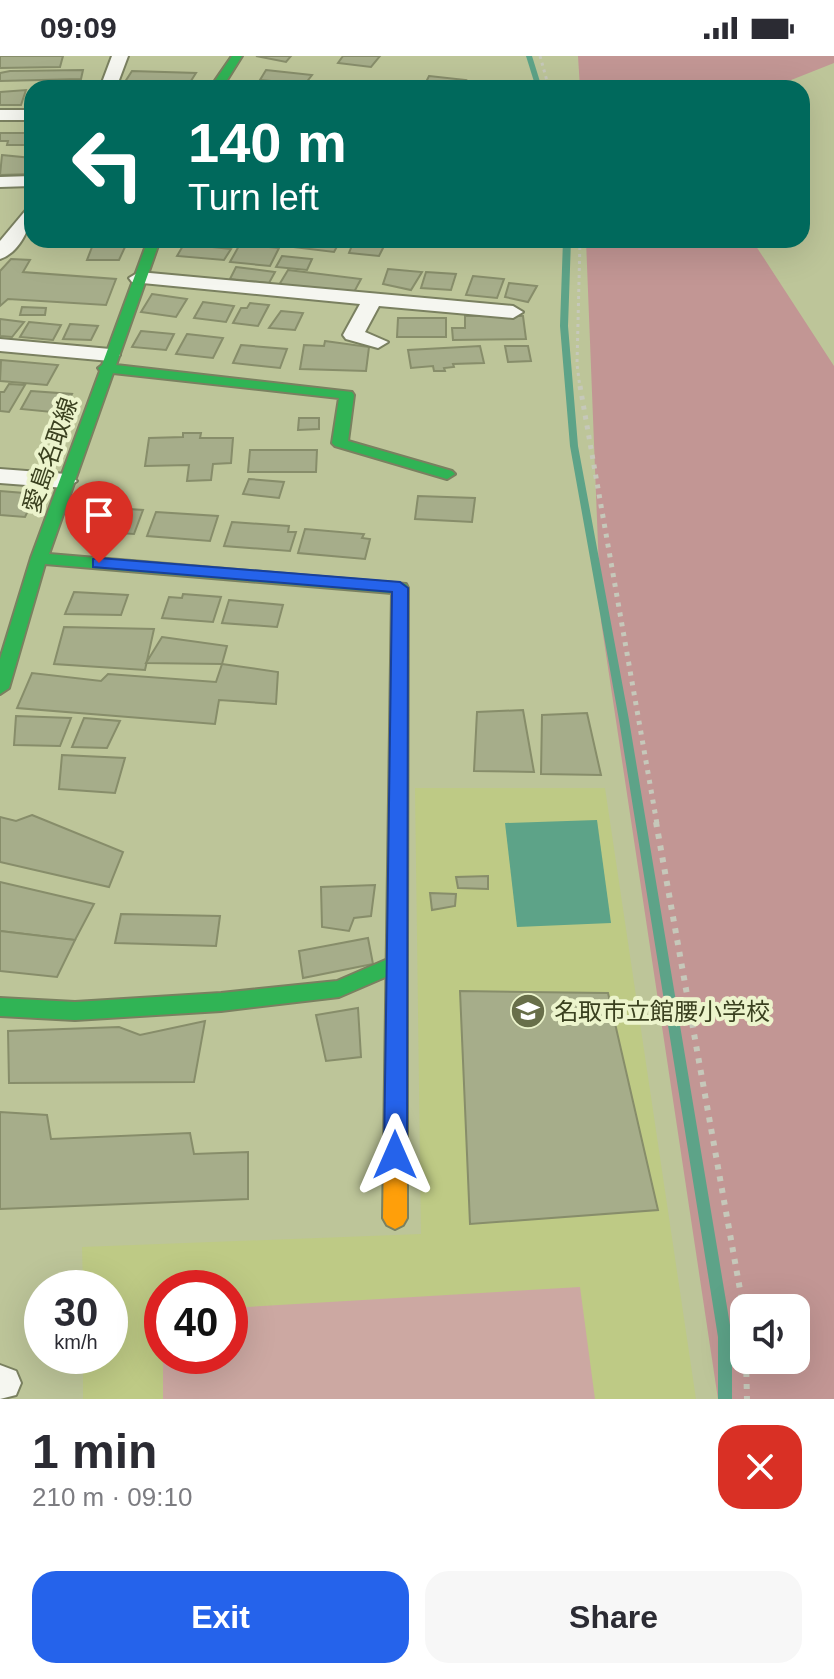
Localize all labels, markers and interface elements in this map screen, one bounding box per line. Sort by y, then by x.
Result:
text: 09:09 [40,11,117,44]
text: 140 m [188,111,347,174]
icon: left [56,112,160,216]
text: Turn left [188,177,319,218]
street label: 愛島名取線 [18,394,82,516]
pin [65,481,133,563]
icon: arrive [77,493,121,537]
school or university icon: 名取市立館腰小学校 [509,992,547,1030]
place label: 名取市立館腰小学校 [554,998,770,1025]
position arrow [353,1113,437,1197]
speed limit sign: 40 [144,1270,248,1374]
text: 30 [54,1290,98,1334]
map controls [730,1294,810,1374]
button: sound [730,1294,810,1374]
text: km/h [54,1331,98,1353]
text: 1 min [32,1425,157,1478]
button: close [718,1425,802,1509]
text: 210 m · 09:10 [32,1482,192,1512]
button: Exit [32,1571,409,1663]
button: Share [425,1571,802,1663]

